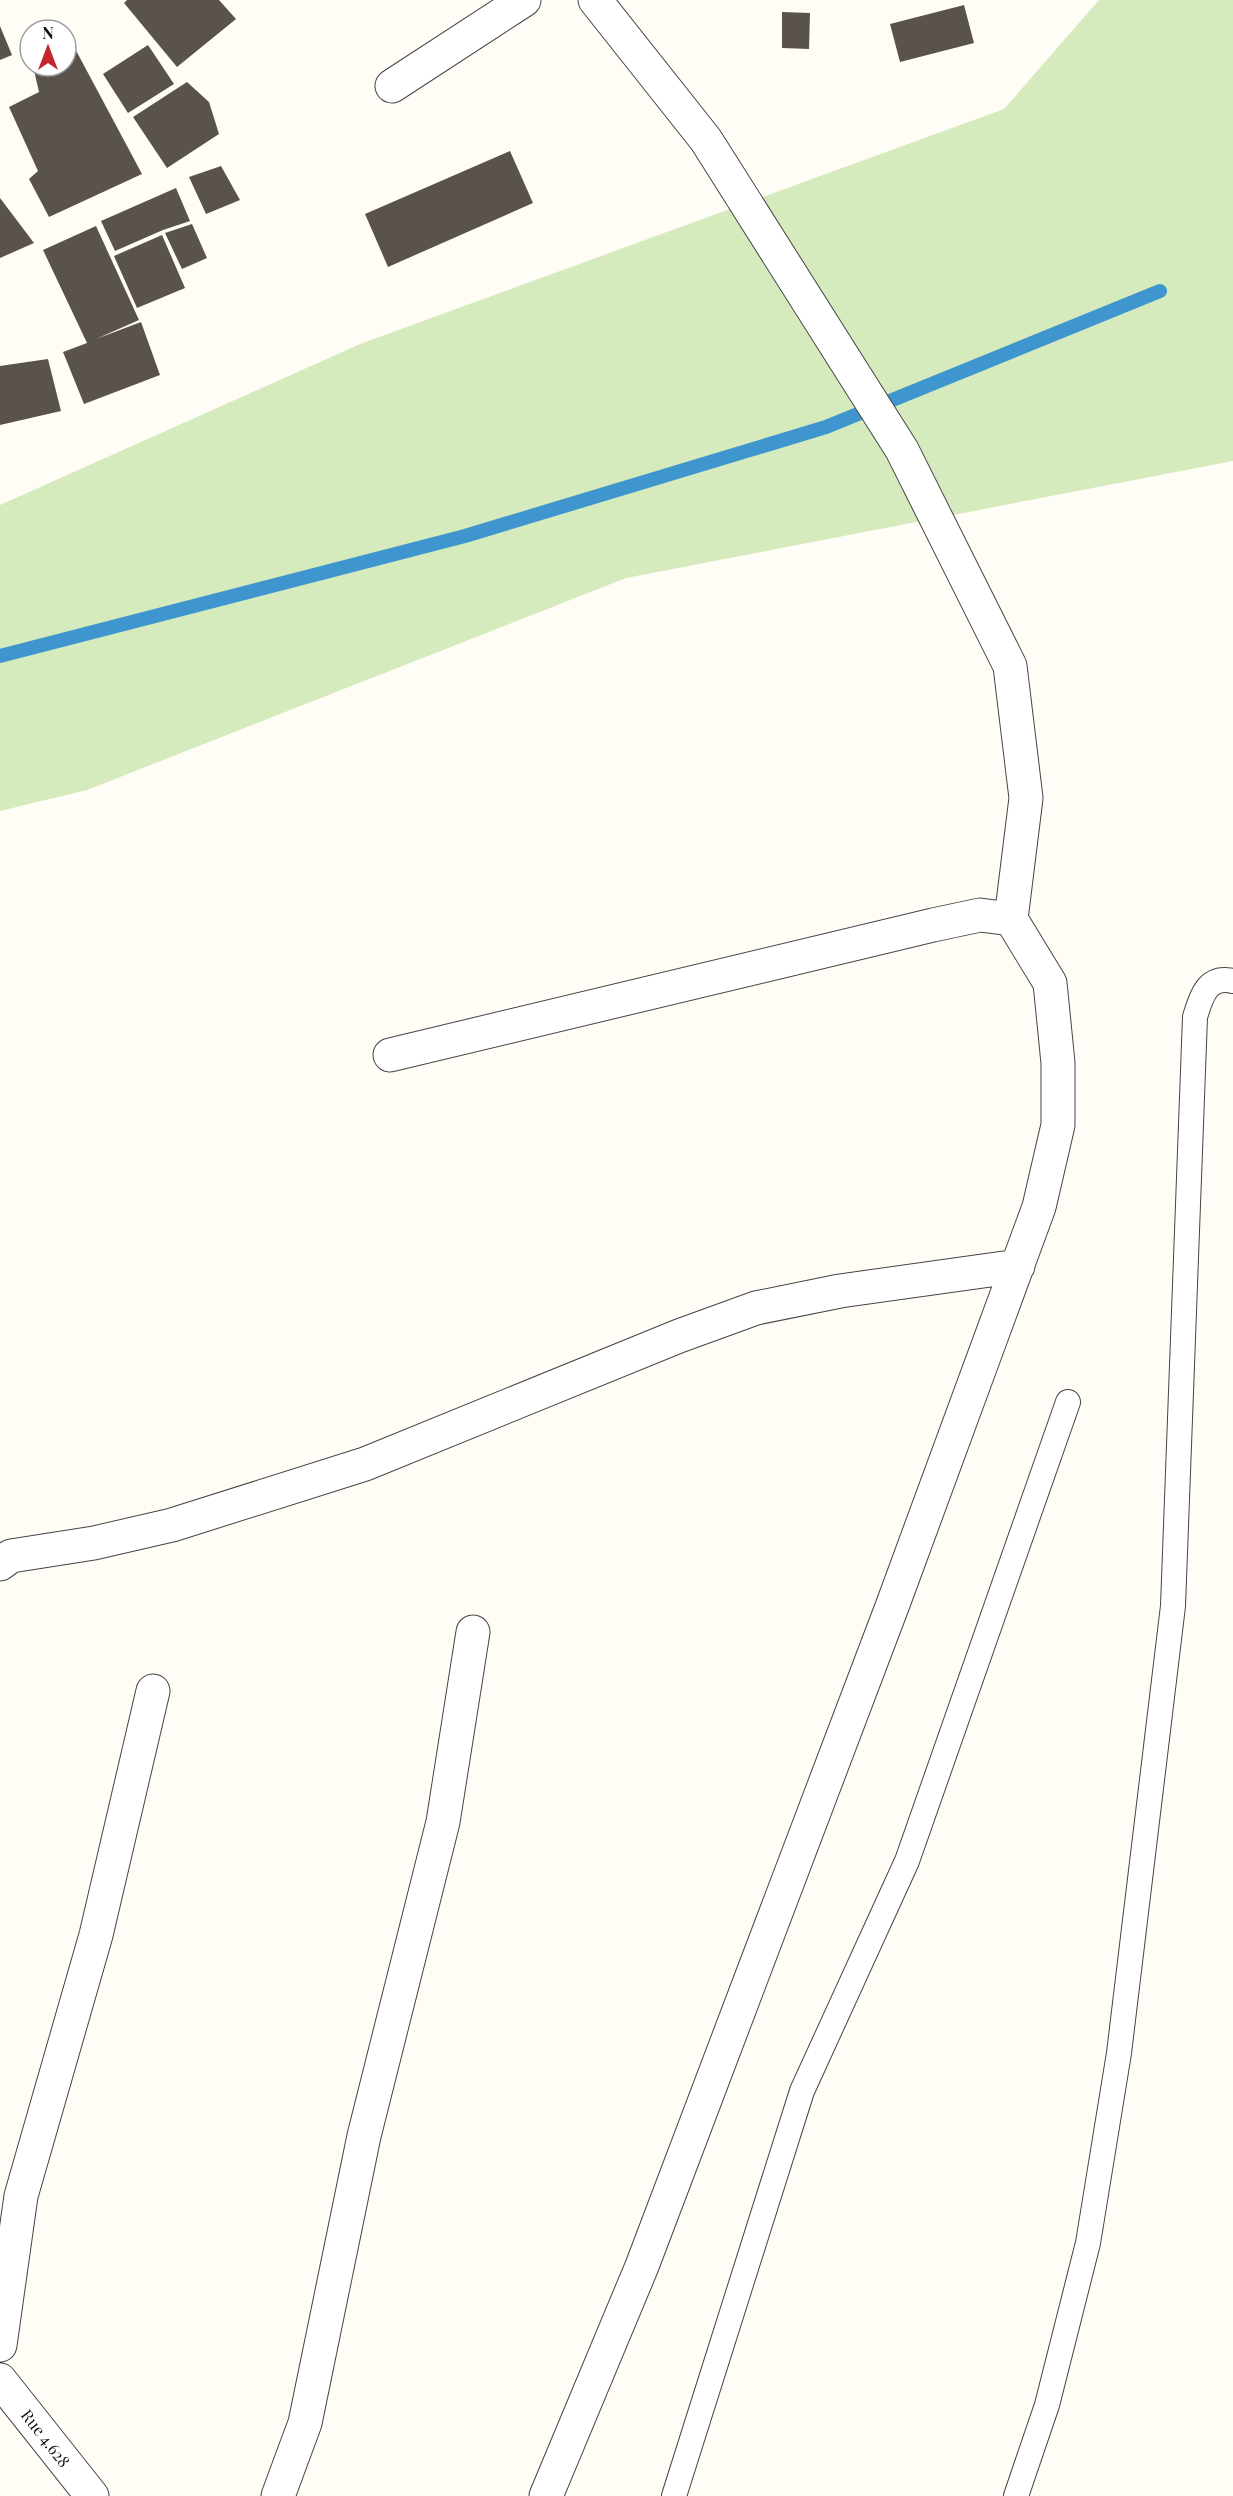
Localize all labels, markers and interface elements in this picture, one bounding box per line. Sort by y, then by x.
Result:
north arrow [18,18,78,78]
text: N [42,22,54,43]
street label: Rue 4.628 [17,2405,75,2471]

